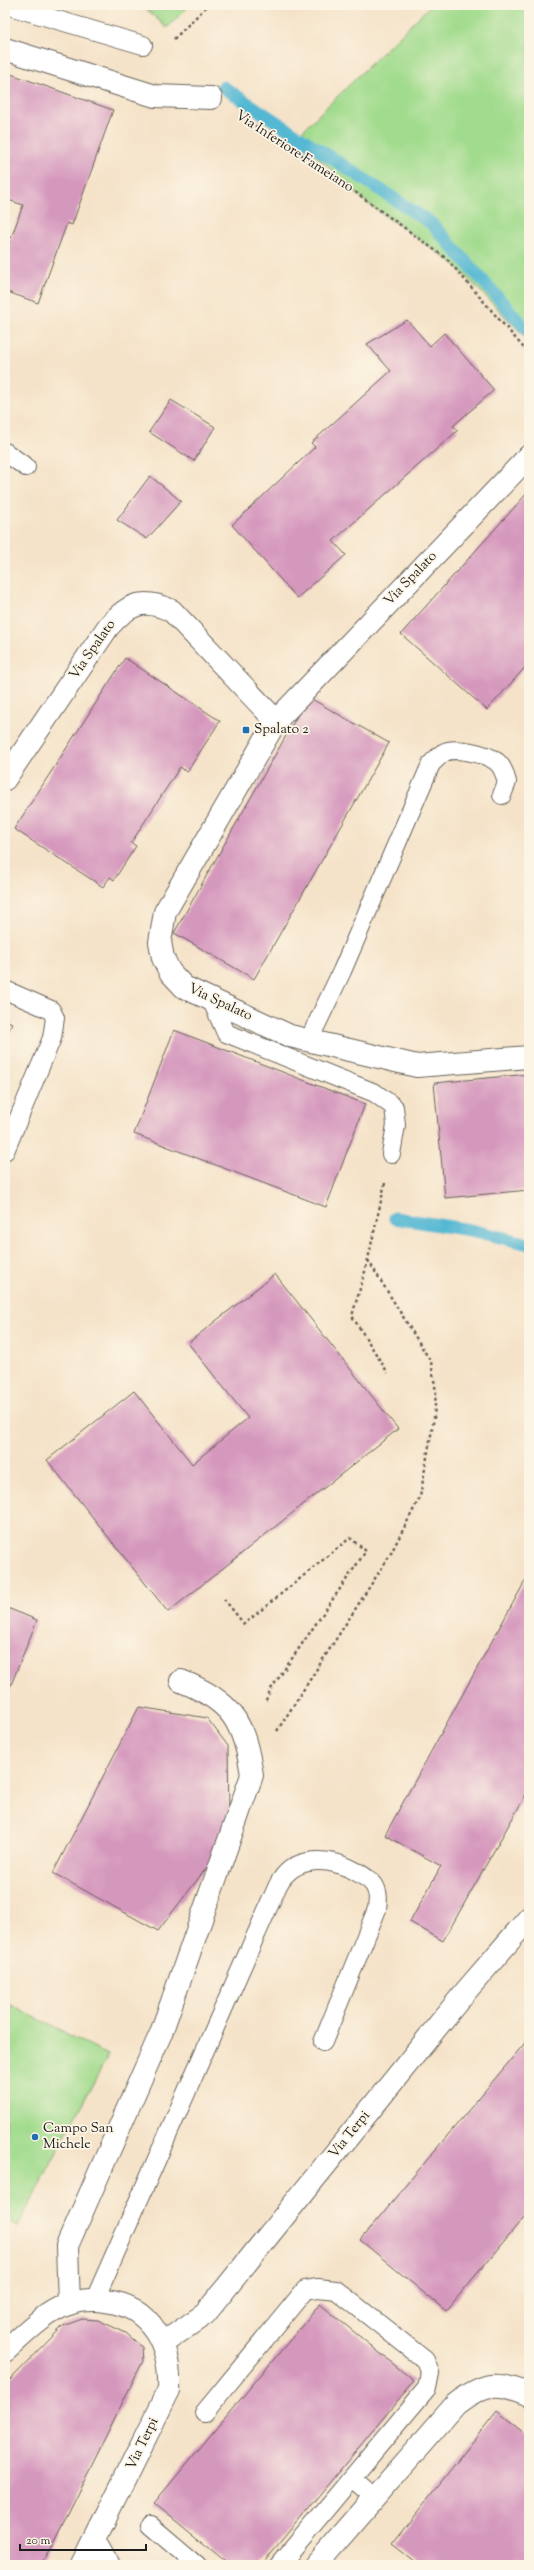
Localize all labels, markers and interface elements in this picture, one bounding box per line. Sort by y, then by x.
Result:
street label: Via Inferiore Fameiano [231,106,357,198]
street label: Via Spalato [380,547,442,611]
street label: Via Spalato [65,616,121,684]
place label: Spalato 2 [254,720,309,740]
marker: Spalato 2 [241,725,251,735]
street label: Via Spalato [184,979,256,1027]
street label: Via Terpi [325,2107,375,2163]
place label: Campo San Michele [43,2119,113,2155]
marker: Campo San Michele [30,2132,40,2142]
street label: Via Terpi [122,2414,164,2474]
scale bar [20,2526,146,2552]
text: 20 m [26,2532,51,2550]

